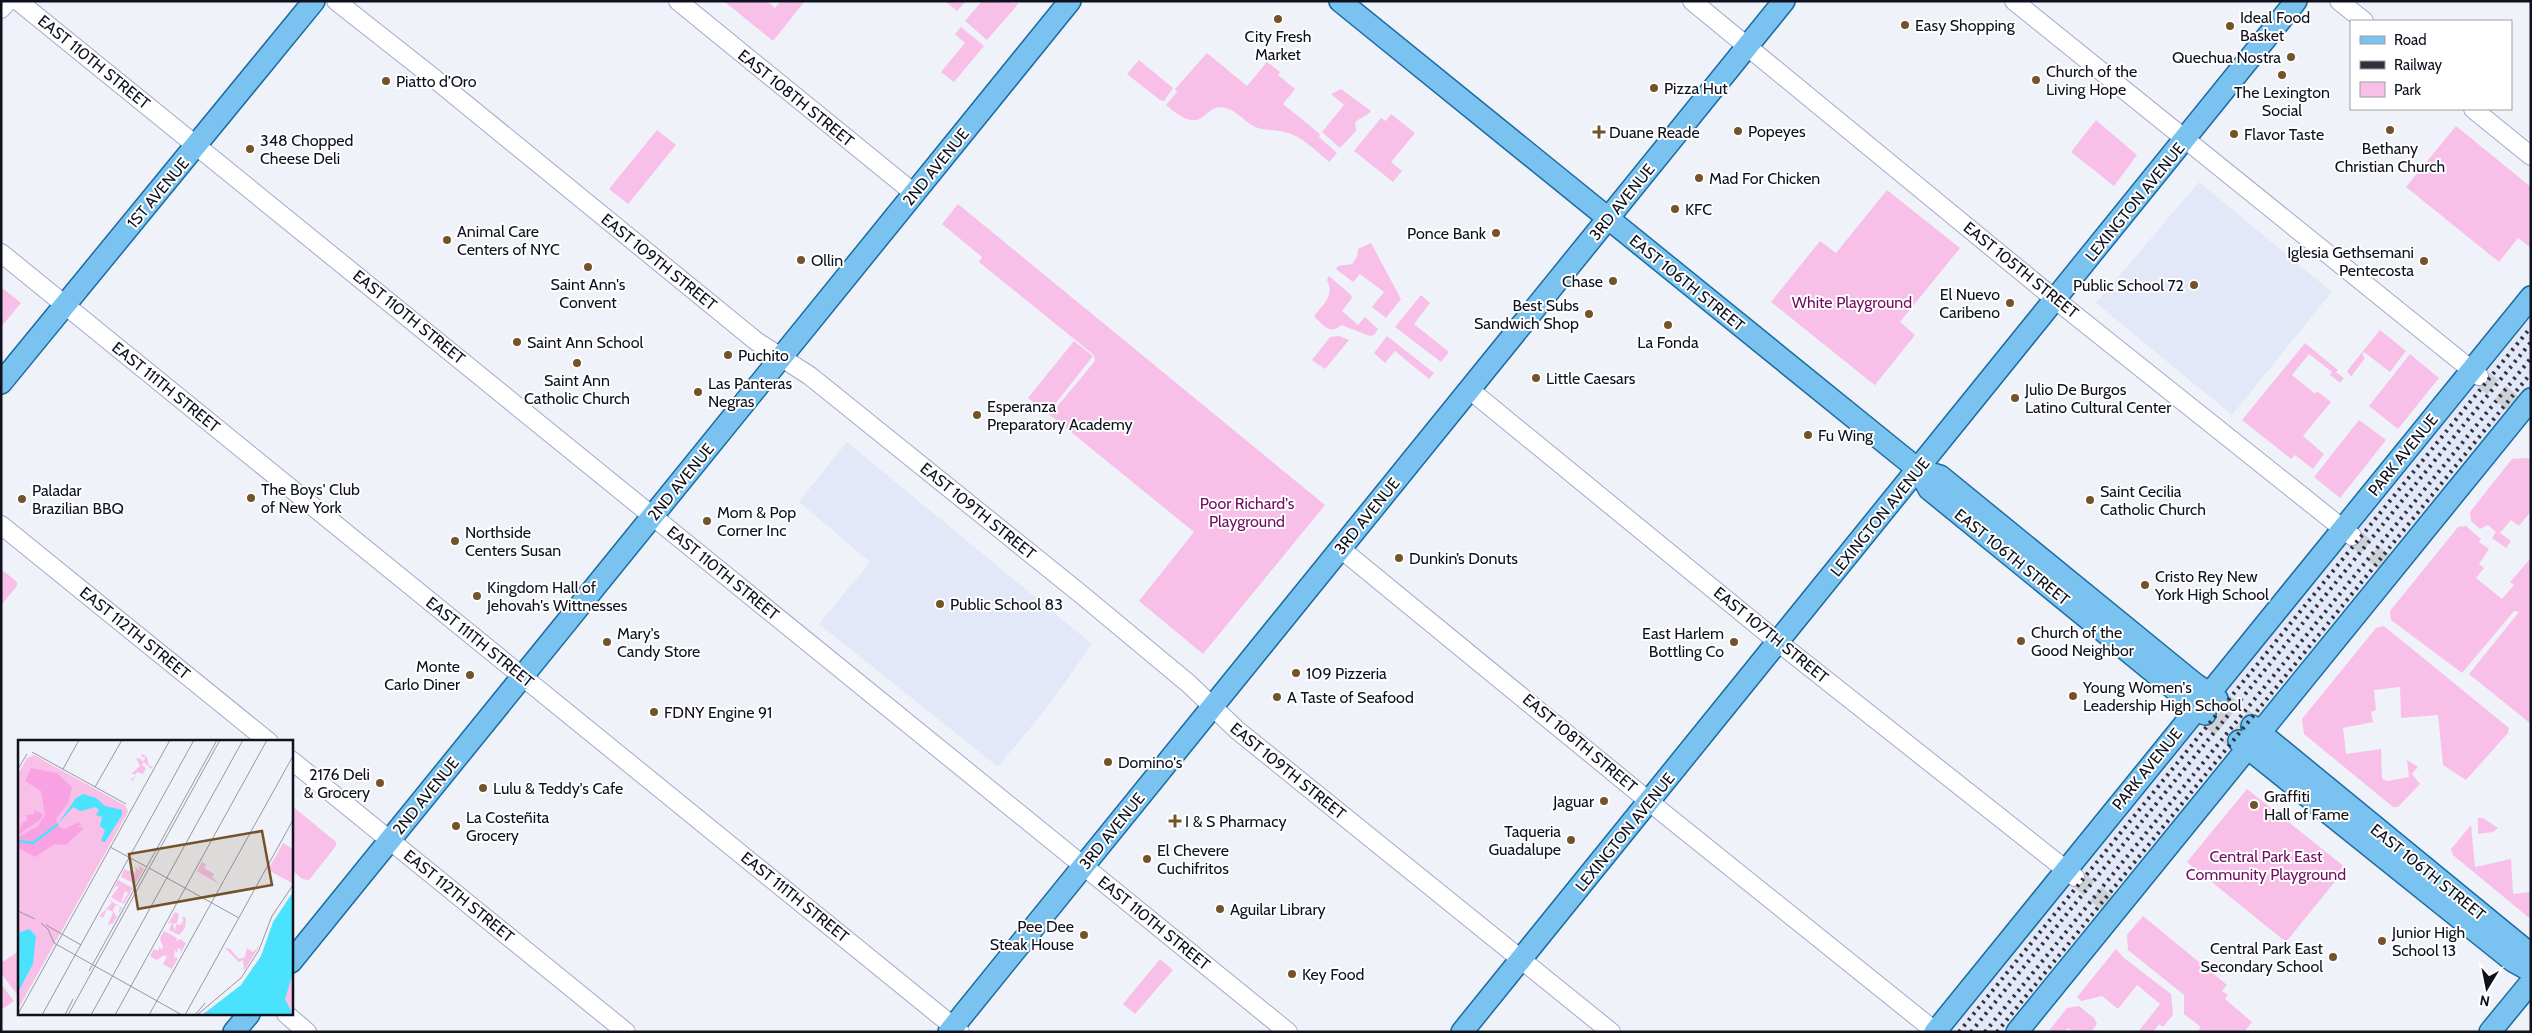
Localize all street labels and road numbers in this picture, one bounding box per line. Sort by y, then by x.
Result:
street label: EAST 110TH STREET [34,11,154,113]
street label: EAST 108TH STREET [734,46,858,151]
street label: 2ND AVENUE [899,124,973,210]
street label: LEXINGTON AVENUE [2081,139,2189,265]
street label: 1ST AVENUE [123,154,193,232]
street label: 3RD AVENUE [1585,160,1659,244]
street label: EAST 109TH STREET [598,210,721,315]
street label: EAST 105TH STREET [1960,218,2083,322]
street label: EAST 106TH STREET [1626,231,1749,336]
street label: EAST 110TH STREET [349,266,469,368]
street label: EAST 111TH STREET [108,338,224,437]
street label: PARK AVENUE [2364,410,2442,500]
street label: 2ND AVENUE [644,439,718,525]
street label: LEXINGTON AVENUE [1826,454,1934,580]
street label: EAST 109TH STREET [917,459,1040,564]
street label: 3RD AVENUE [1330,474,1404,558]
street label: EAST 106TH STREET [1951,505,2074,610]
street label: EAST 110TH STREET [663,522,783,624]
street label: EAST 112TH STREET [76,583,194,684]
street label: EAST 107TH STREET [1710,583,1832,687]
street label: EAST 111TH STREET [422,593,538,692]
street label: EAST 108TH STREET [1519,690,1641,797]
street label: EAST 109TH STREET [1227,719,1350,824]
street label: PARK AVENUE [2108,724,2186,814]
street label: 2ND AVENUE [389,753,463,839]
street label: LEXINGTON AVENUE [1571,769,1679,895]
street label: 3RD AVENUE [1075,789,1149,873]
street label: EAST 106TH STREET [2367,820,2490,925]
street label: EAST 112TH STREET [400,846,518,947]
street label: EAST 111TH STREET [737,848,853,947]
street label: EAST 110TH STREET [1094,872,1214,974]

